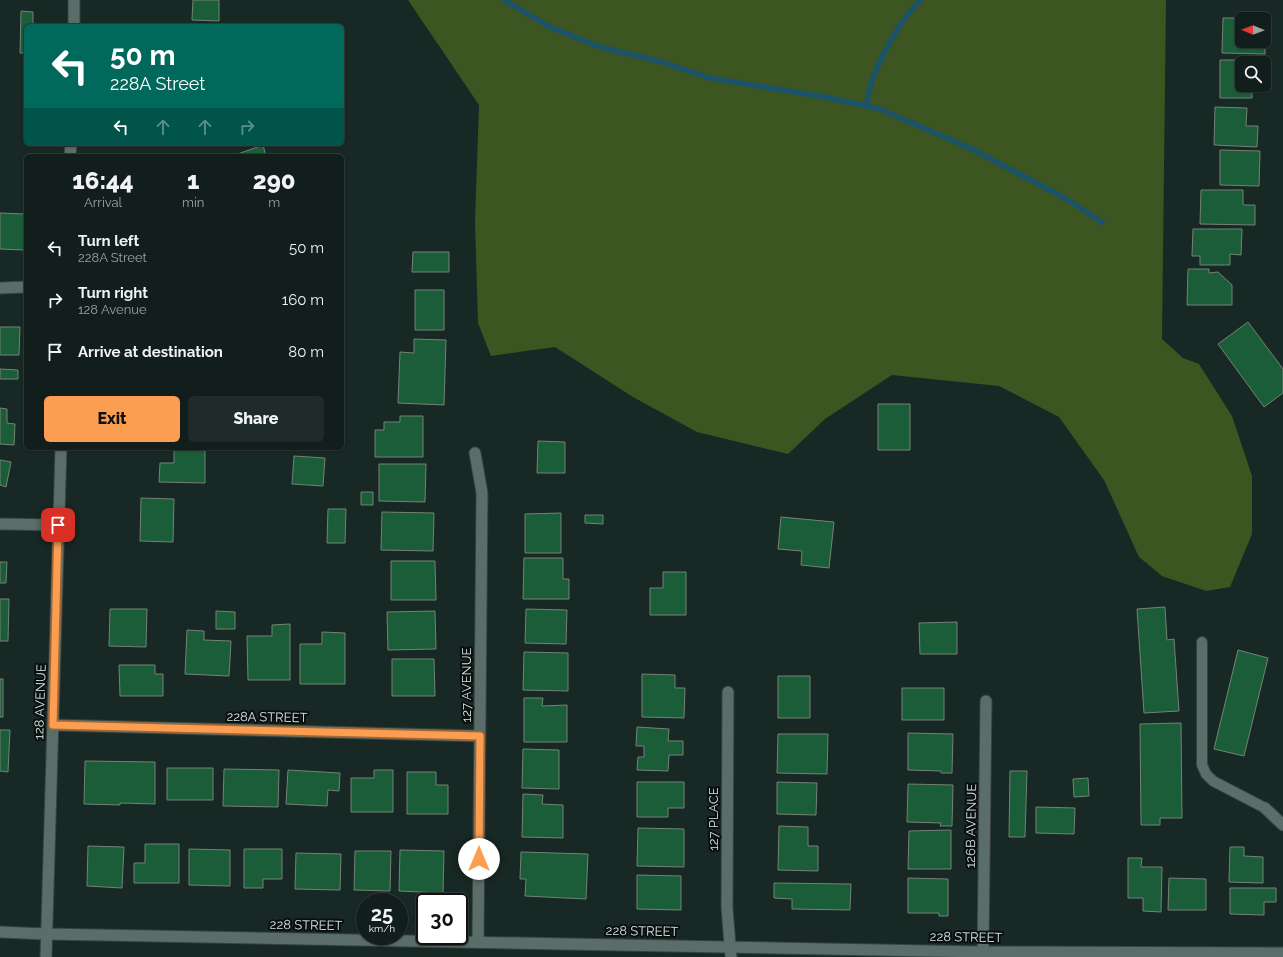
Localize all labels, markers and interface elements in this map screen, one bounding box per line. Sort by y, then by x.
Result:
north arrow [1235,12,1271,48]
map controls [1235,12,1271,92]
text: 50 m [110,39,176,72]
icon: left [44,40,96,92]
button: search [1235,56,1271,92]
text: 228A Street [110,73,205,94]
icon: left [110,116,132,138]
icon: ahead [152,116,174,138]
icon: ahead [194,116,216,138]
icon: right [236,116,258,138]
text: 16:44 [72,166,134,195]
text: 1 [187,166,199,195]
text: 290 [253,166,296,195]
text: Arrival [84,195,122,210]
text: min [182,195,204,210]
text: m [268,195,280,210]
text: Turn left [78,232,139,250]
icon: left [44,237,66,259]
text: 50 m [289,239,324,257]
text: 228A Street [78,250,147,265]
text: Turn right [78,284,148,302]
icon: right [44,289,66,311]
text: 160 m [282,291,324,309]
text: 128 Avenue [78,302,147,317]
icon: arrive [44,341,66,363]
text: Arrive at destination [78,343,223,361]
text: 80 m [288,343,324,361]
button: Exit [44,396,180,442]
button: Share [188,396,324,442]
pin [41,508,75,542]
icon: arrive [47,514,69,536]
street label: 127 AVENUE [459,648,474,722]
street label: 128 AVENUE [31,664,49,740]
street label: 228A STREET [226,709,308,725]
street label: 126B AVENUE [963,784,979,868]
street label: 127 PLACE [706,787,721,851]
position arrow [458,838,500,880]
speed limit sign: 30 [416,893,468,945]
text: 25 [371,902,393,926]
street label: 228 STREET [270,917,343,933]
text: km/h [369,923,395,934]
street label: 228 STREET [606,923,679,939]
street label: 228 STREET [930,929,1003,945]

